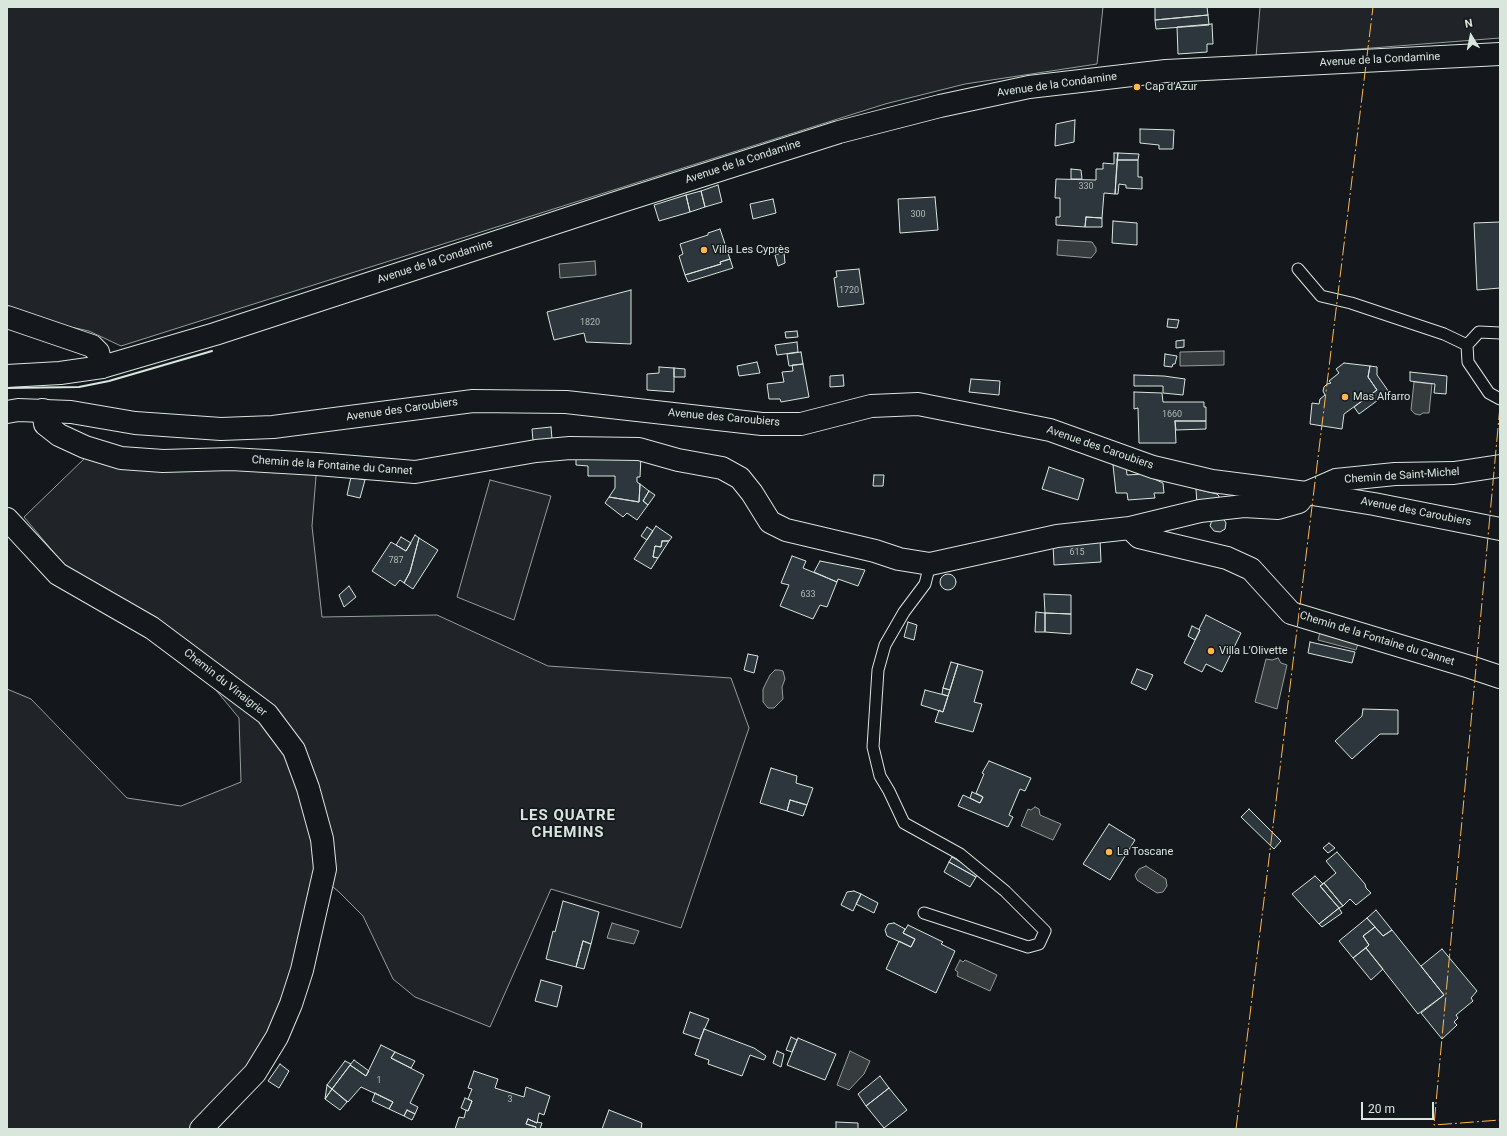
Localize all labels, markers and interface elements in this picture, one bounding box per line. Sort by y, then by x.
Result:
north arrow [1451,16,1491,56]
text: N [1464,17,1474,31]
street label: Avenue de la Condamine [1319,50,1441,70]
street label: Avenue de la Condamine [996,70,1118,100]
place label: Cap d’Azur [1145,80,1197,94]
marker: Cap d’Azur [1132,82,1142,92]
street label: Avenue de la Condamine [684,137,802,187]
house number: 330 [1078,182,1094,192]
house number: 300 [910,210,926,220]
street label: Avenue de la Condamine [376,237,494,287]
place label: Villa Les Cyprès [712,243,790,257]
marker: Villa Les Cyprès [699,245,709,255]
house number: 1720 [839,286,859,296]
house number: 1820 [580,318,600,328]
place label: Mas Alfarro [1353,390,1410,404]
marker: Mas Alfarro [1340,392,1350,402]
street label: Avenue des Caroubiers [345,396,459,424]
street label: Avenue des Caroubiers [667,407,781,429]
house number: 1660 [1162,410,1182,420]
street label: Avenue des Caroubiers [1045,423,1155,473]
street label: Chemin de la Fontaine du Cannet [251,454,413,478]
street label: Chemin de Saint-Michel [1344,465,1460,487]
street label: Avenue des Caroubiers [1360,495,1472,529]
house number: 615 [1069,548,1085,558]
house number: 787 [388,556,404,566]
house number: 633 [800,590,816,600]
street label: Chemin de la Fontaine du Cannet [1298,609,1456,669]
place label: Villa L'Olivette [1219,644,1288,658]
street label: Chemin du Vinaigrier [181,646,269,720]
marker: Villa L'Olivette [1206,646,1216,656]
district label: LES QUATRE CHEMINS [520,807,616,842]
place label: La Toscane [1117,845,1173,859]
marker: La Toscane [1104,847,1114,857]
house number: 1 [376,1076,382,1086]
scale bar [1363,1094,1436,1120]
house number: 3 [507,1095,513,1105]
text: 20 m [1368,1102,1395,1116]

